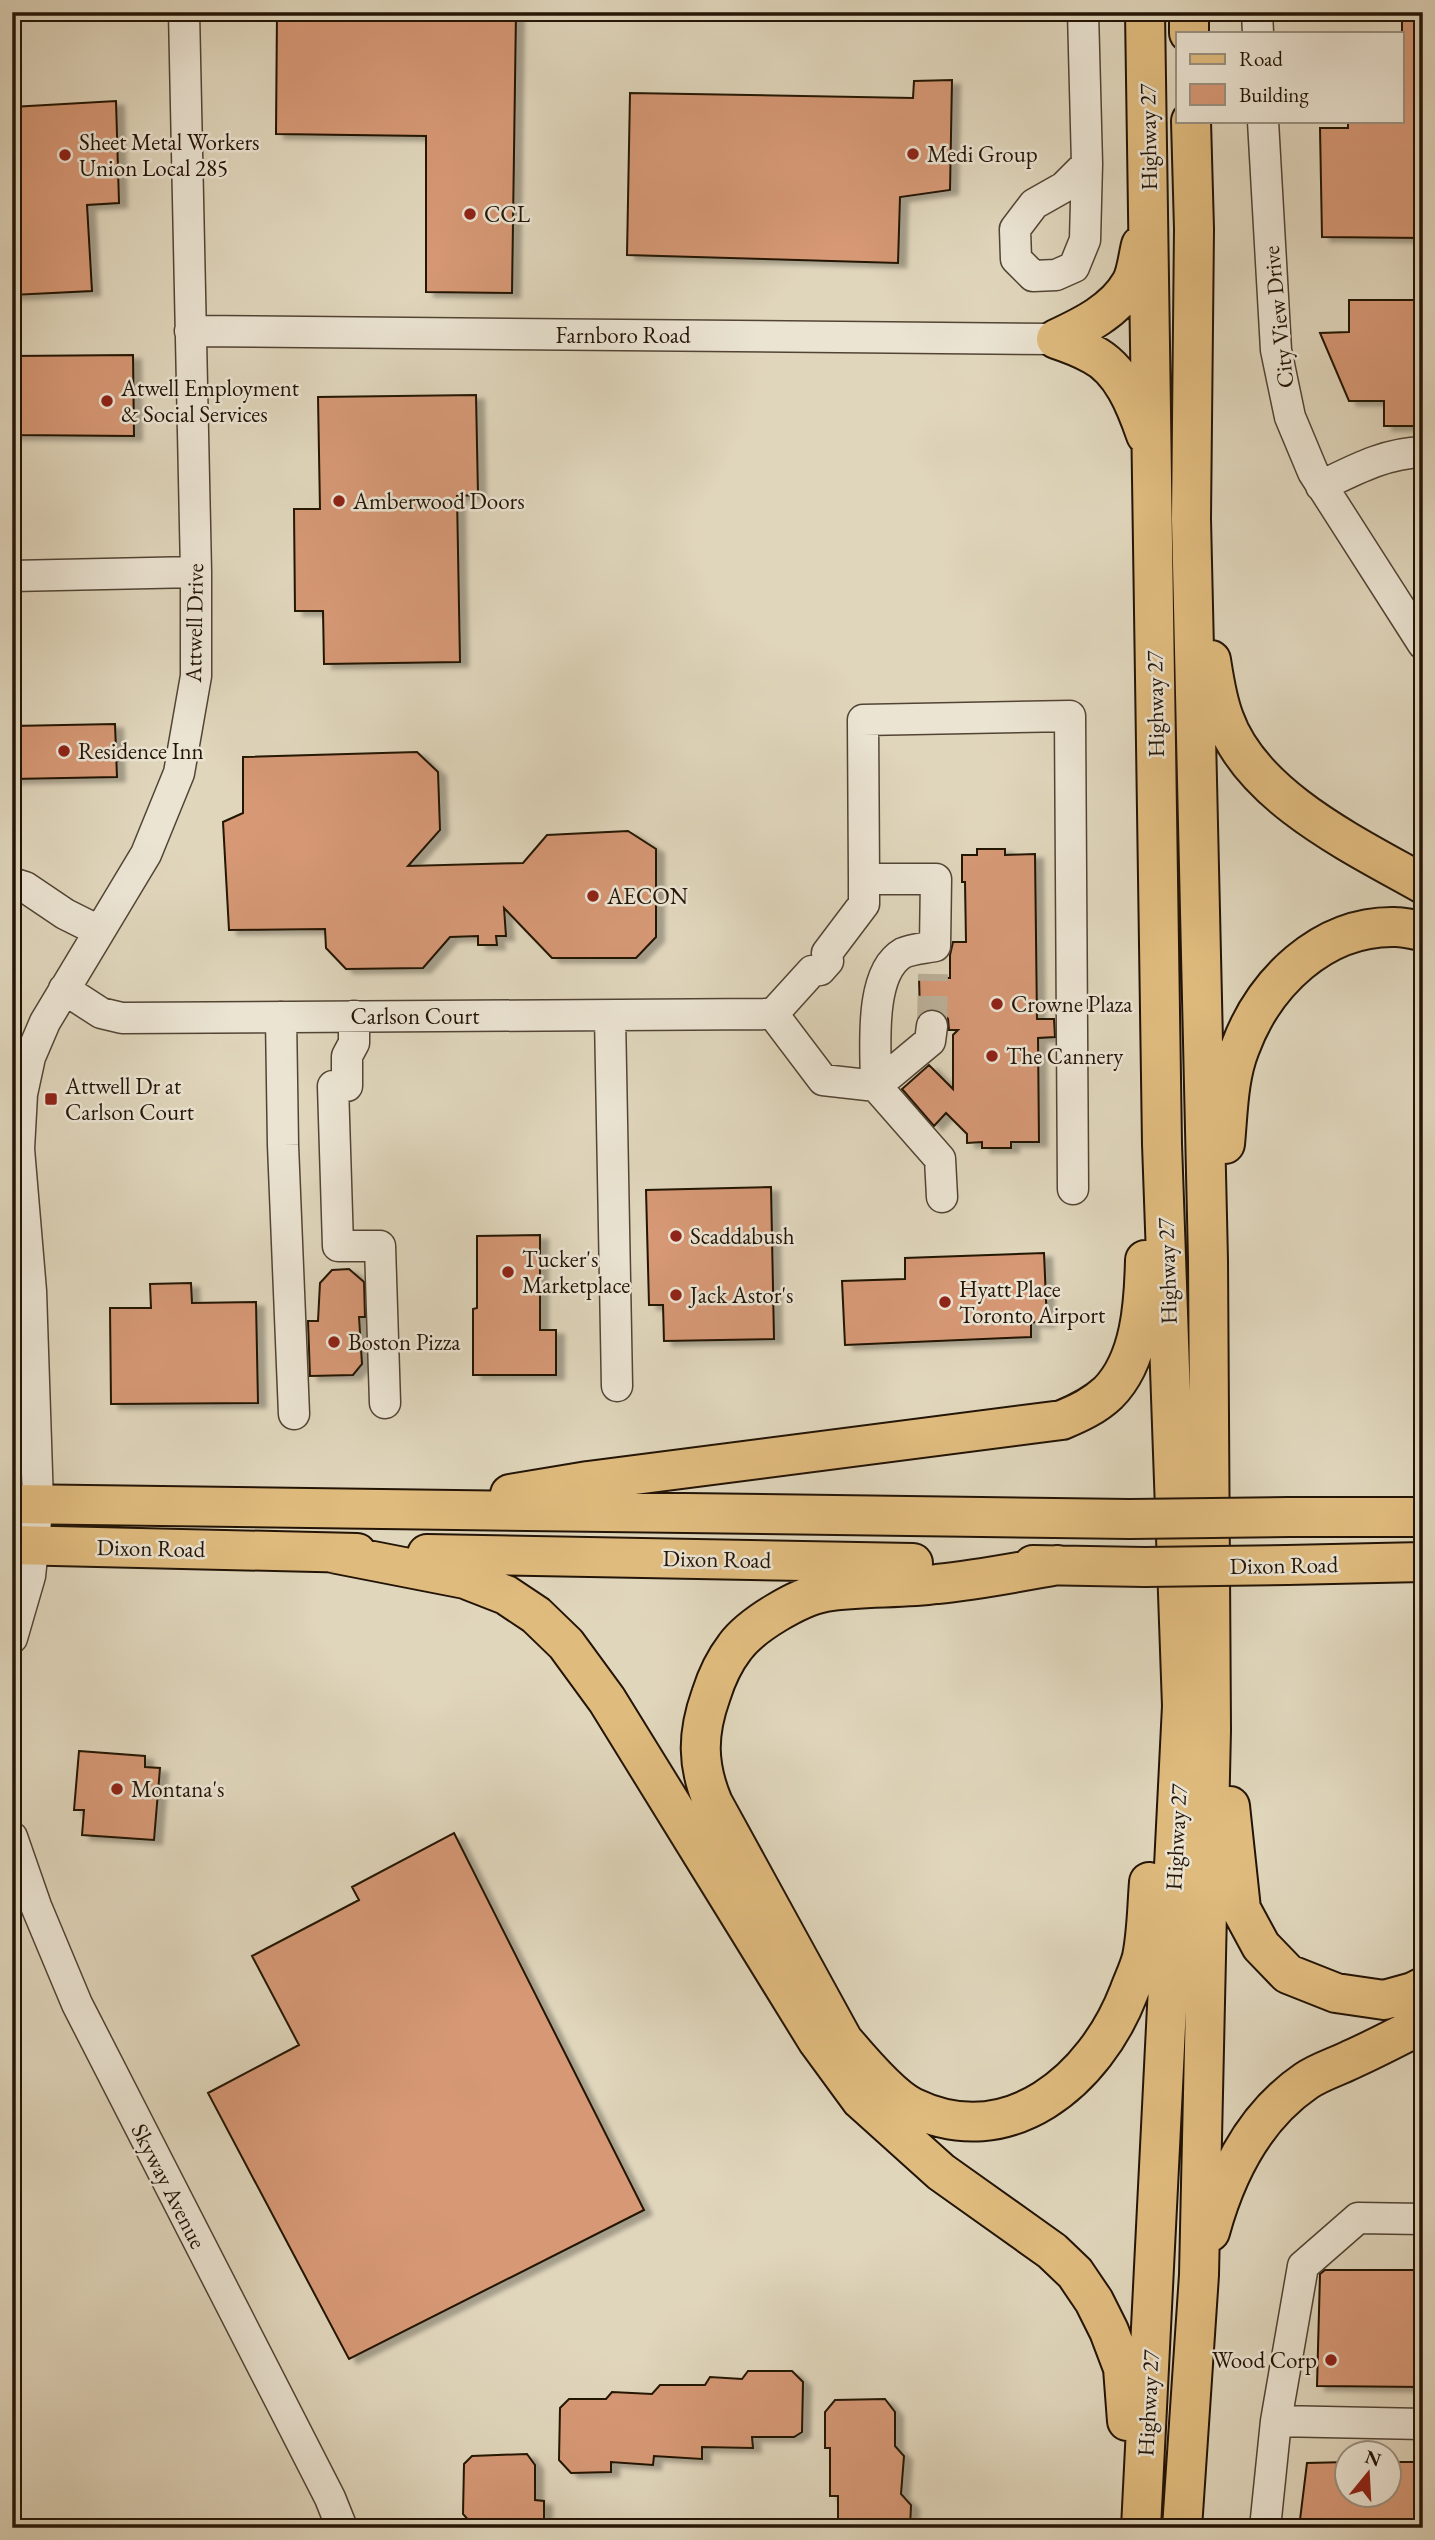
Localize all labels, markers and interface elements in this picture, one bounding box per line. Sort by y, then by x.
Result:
legend [1176,32,1404,122]
text: Road [1239,45,1283,72]
text: Building [1239,81,1309,108]
street label: Highway 27 [1132,82,1164,191]
place label: Sheet Metal Workers Union Local 285 [79,127,260,183]
place label: Medi Group [927,139,1038,169]
marker: Medi Group [905,146,921,162]
marker: Sheet Metal Workers Union Local 285 [57,147,73,163]
place label: CCL [484,199,531,229]
marker: CCL [462,206,478,222]
street label: City View Drive [1256,244,1300,390]
street label: Farnboro Road [555,320,691,350]
place label: Atwell Employment & Social Services [120,373,300,429]
marker: Atwell Employment & Social Services [99,393,115,409]
place label: Amberwood Doors [352,486,525,516]
marker: Amberwood Doors [331,493,347,509]
street label: Attwell Drive [178,563,210,684]
street label: Highway 27 [1139,649,1171,758]
place label: Residence Inn [78,736,204,766]
marker: Residence Inn [56,743,72,759]
place label: AECON [606,881,688,911]
marker: AECON [585,888,601,904]
place label: Crowne Plaza [1011,989,1133,1019]
marker: Crowne Plaza [989,996,1005,1012]
street label: Carlson Court [350,1001,480,1031]
place label: The Cannery [1006,1041,1124,1071]
marker: The Cannery [984,1048,1000,1064]
place label: Attwell Dr at Carlson Court [64,1071,195,1127]
marker: Attwell Dr at Carlson Court [43,1091,59,1107]
street label: Highway 27 [1150,1216,1184,1325]
place label: Scaddabush [690,1221,795,1251]
marker: Scaddabush [668,1228,684,1244]
place label: Tucker's Marketplace [522,1244,630,1300]
marker: Tucker's Marketplace [500,1264,516,1280]
place label: Hyatt Place Toronto Airport [959,1274,1106,1330]
place label: Jack Astor's [688,1280,793,1310]
marker: Jack Astor's [668,1287,684,1303]
marker: Hyatt Place Toronto Airport [937,1294,953,1310]
place label: Boston Pizza [348,1327,461,1357]
marker: Boston Pizza [326,1334,342,1350]
street label: Dixon Road [96,1532,206,1564]
street label: Dixon Road [662,1543,772,1575]
street label: Dixon Road [1229,1549,1339,1581]
place label: Montana's [131,1774,225,1804]
marker: Montana's [109,1781,125,1797]
street label: Highway 27 [1158,1782,1194,1891]
street label: Skyway Avenue [125,2118,213,2254]
place label: Wood Corp [1212,2345,1317,2375]
street label: Highway 27 [1130,2348,1166,2457]
marker: Wood Corp [1323,2352,1339,2368]
north arrow [1334,2438,1404,2508]
text: N [1362,2444,1385,2473]

